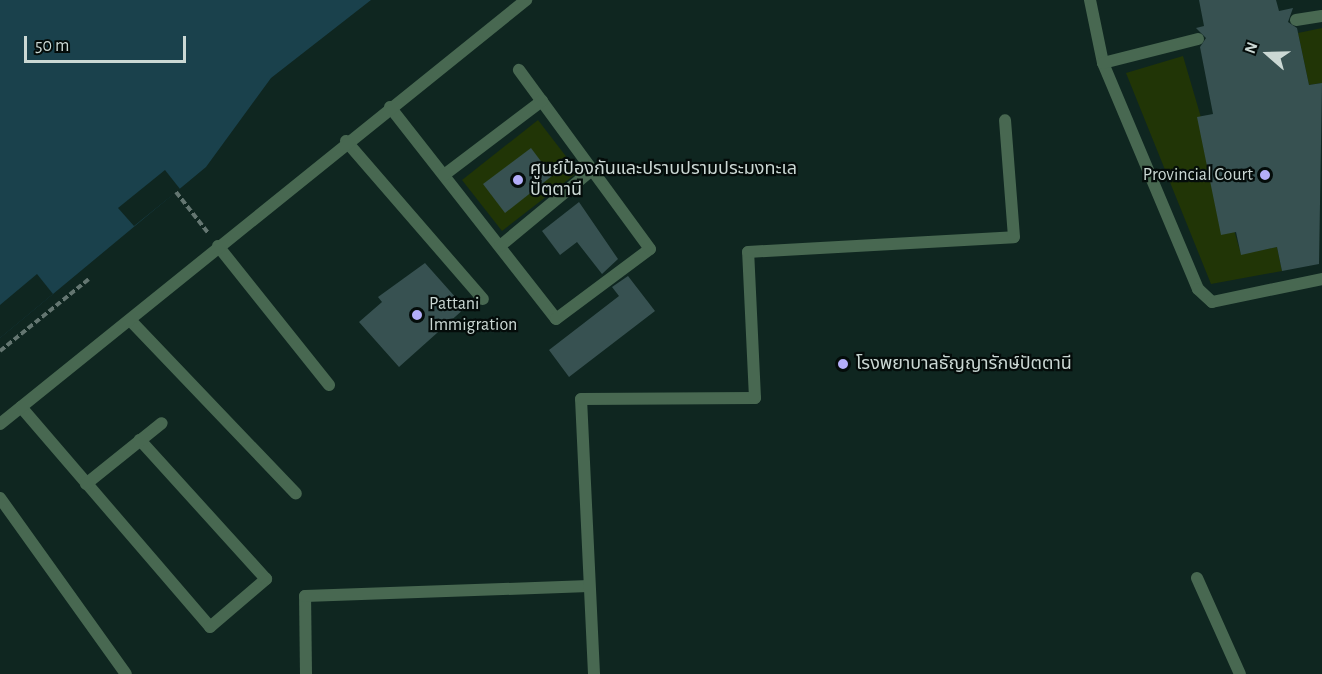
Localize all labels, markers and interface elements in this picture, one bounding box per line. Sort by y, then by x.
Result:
scale bar [27,24,189,62]
north arrow [1238,24,1298,84]
text: 50 m [35,37,69,55]
text: N [1242,40,1261,56]
place label: ศูนย์ป้องกันและปราบปรามประมงทะเล ปัตตานี [530,159,797,201]
place label: Provincial Court [1143,164,1253,186]
marker: Provincial Court [1258,168,1272,182]
marker: ศูนย์ป้องกันและปราบปรามประมงทะเล ปัตตานี [511,173,525,187]
place label: Pattani Immigration [429,294,517,336]
marker: Pattani Immigration [410,308,424,322]
place label: โรงพยาบาลธัญญารักษ์ปัตตานี [856,353,1072,375]
marker: โรงพยาบาลธัญญารักษ์ปัตตานี [834,355,852,373]

